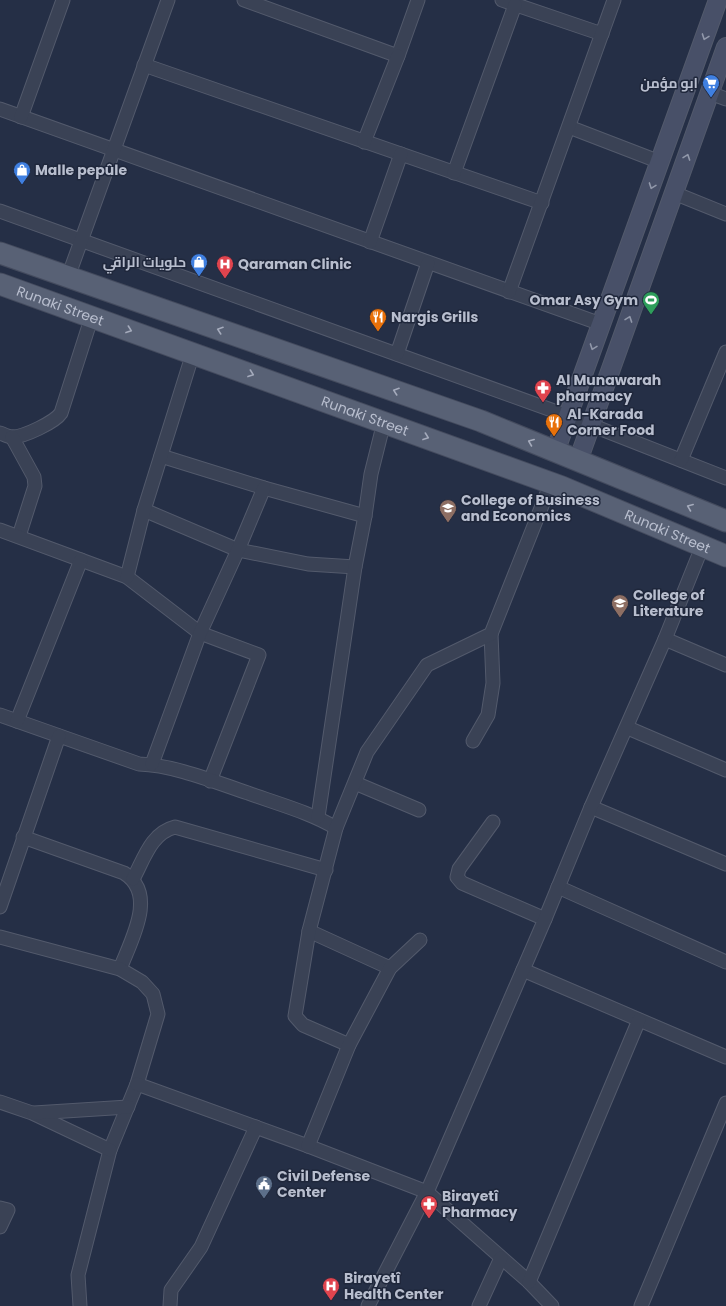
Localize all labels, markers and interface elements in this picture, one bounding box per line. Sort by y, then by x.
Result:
one-way arrow [701,33,709,40]
place label: ابو مؤمن [640,73,698,93]
supermarket icon: ابو مؤمن [701,73,721,98]
one-way arrow [682,154,690,161]
shop icon: Malle pepûle [12,160,32,185]
place label: Malle pepûle [35,160,127,180]
one-way arrow [648,182,656,189]
place label: حلويات الراقي [103,252,186,274]
shop icon: حلويات الراقي [189,252,209,277]
hospital icon: Qaraman Clinic [215,254,235,279]
place label: Qaraman Clinic [238,254,352,274]
street label: Runaki Street [14,281,107,331]
place label: Omar Asy Gym [529,290,638,310]
sports icon: Omar Asy Gym [641,290,661,315]
restaurant icon: Nargis Grills [368,307,388,332]
place label: Nargis Grills [391,307,478,327]
one-way arrow [624,316,633,323]
one-way arrow [126,325,133,333]
one-way arrow [217,326,224,335]
one-way arrow [589,344,598,351]
one-way arrow [248,369,255,378]
place label: Al Munawarah pharmacy [556,370,661,406]
pharmacy icon: Al Munawarah pharmacy [533,378,553,403]
one-way arrow [392,388,399,396]
street label: Runaki Street [319,391,411,441]
place label: Al-Karada Corner Food [567,404,655,440]
restaurant icon: Al-Karada Corner Food [544,412,564,437]
one-way arrow [423,433,430,441]
one-way arrow [527,439,535,447]
place label: College of Business and Economics [461,490,600,526]
school or university icon: College of Business and Economics [438,498,458,523]
one-way arrow [686,503,693,511]
street label: Runaki Street [622,504,714,558]
place label: College of Literature [633,585,705,621]
school or university icon: College of Literature [610,593,630,618]
place label: Civil Defense Center [277,1166,371,1202]
public building icon: Civil Defense Center [254,1174,274,1199]
place label: Birayetî Pharmacy [442,1186,517,1222]
pharmacy icon: Birayetî Pharmacy [419,1194,439,1219]
place label: Birayetî Health Center [344,1268,444,1304]
hospital icon: Birayetî Health Center [321,1276,341,1301]

